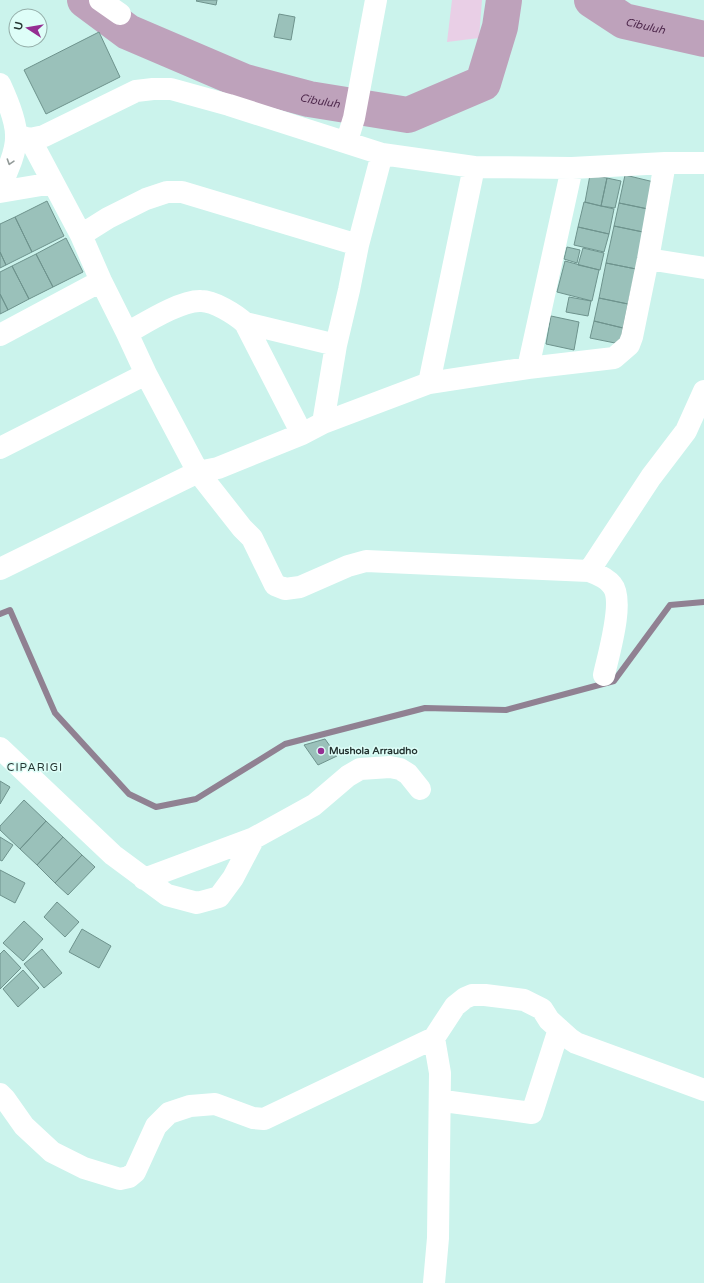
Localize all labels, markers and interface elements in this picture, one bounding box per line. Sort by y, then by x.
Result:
north arrow [8,8,48,48]
water label: Cibuluh [624,15,667,37]
text: U [11,21,26,31]
water label: Cibuluh [298,90,341,110]
one-way arrow [6,158,15,165]
place label: Mushola Arraudho [329,745,418,757]
marker: Mushola Arraudho [316,746,326,756]
district label: CIPARIGI [7,761,63,774]

